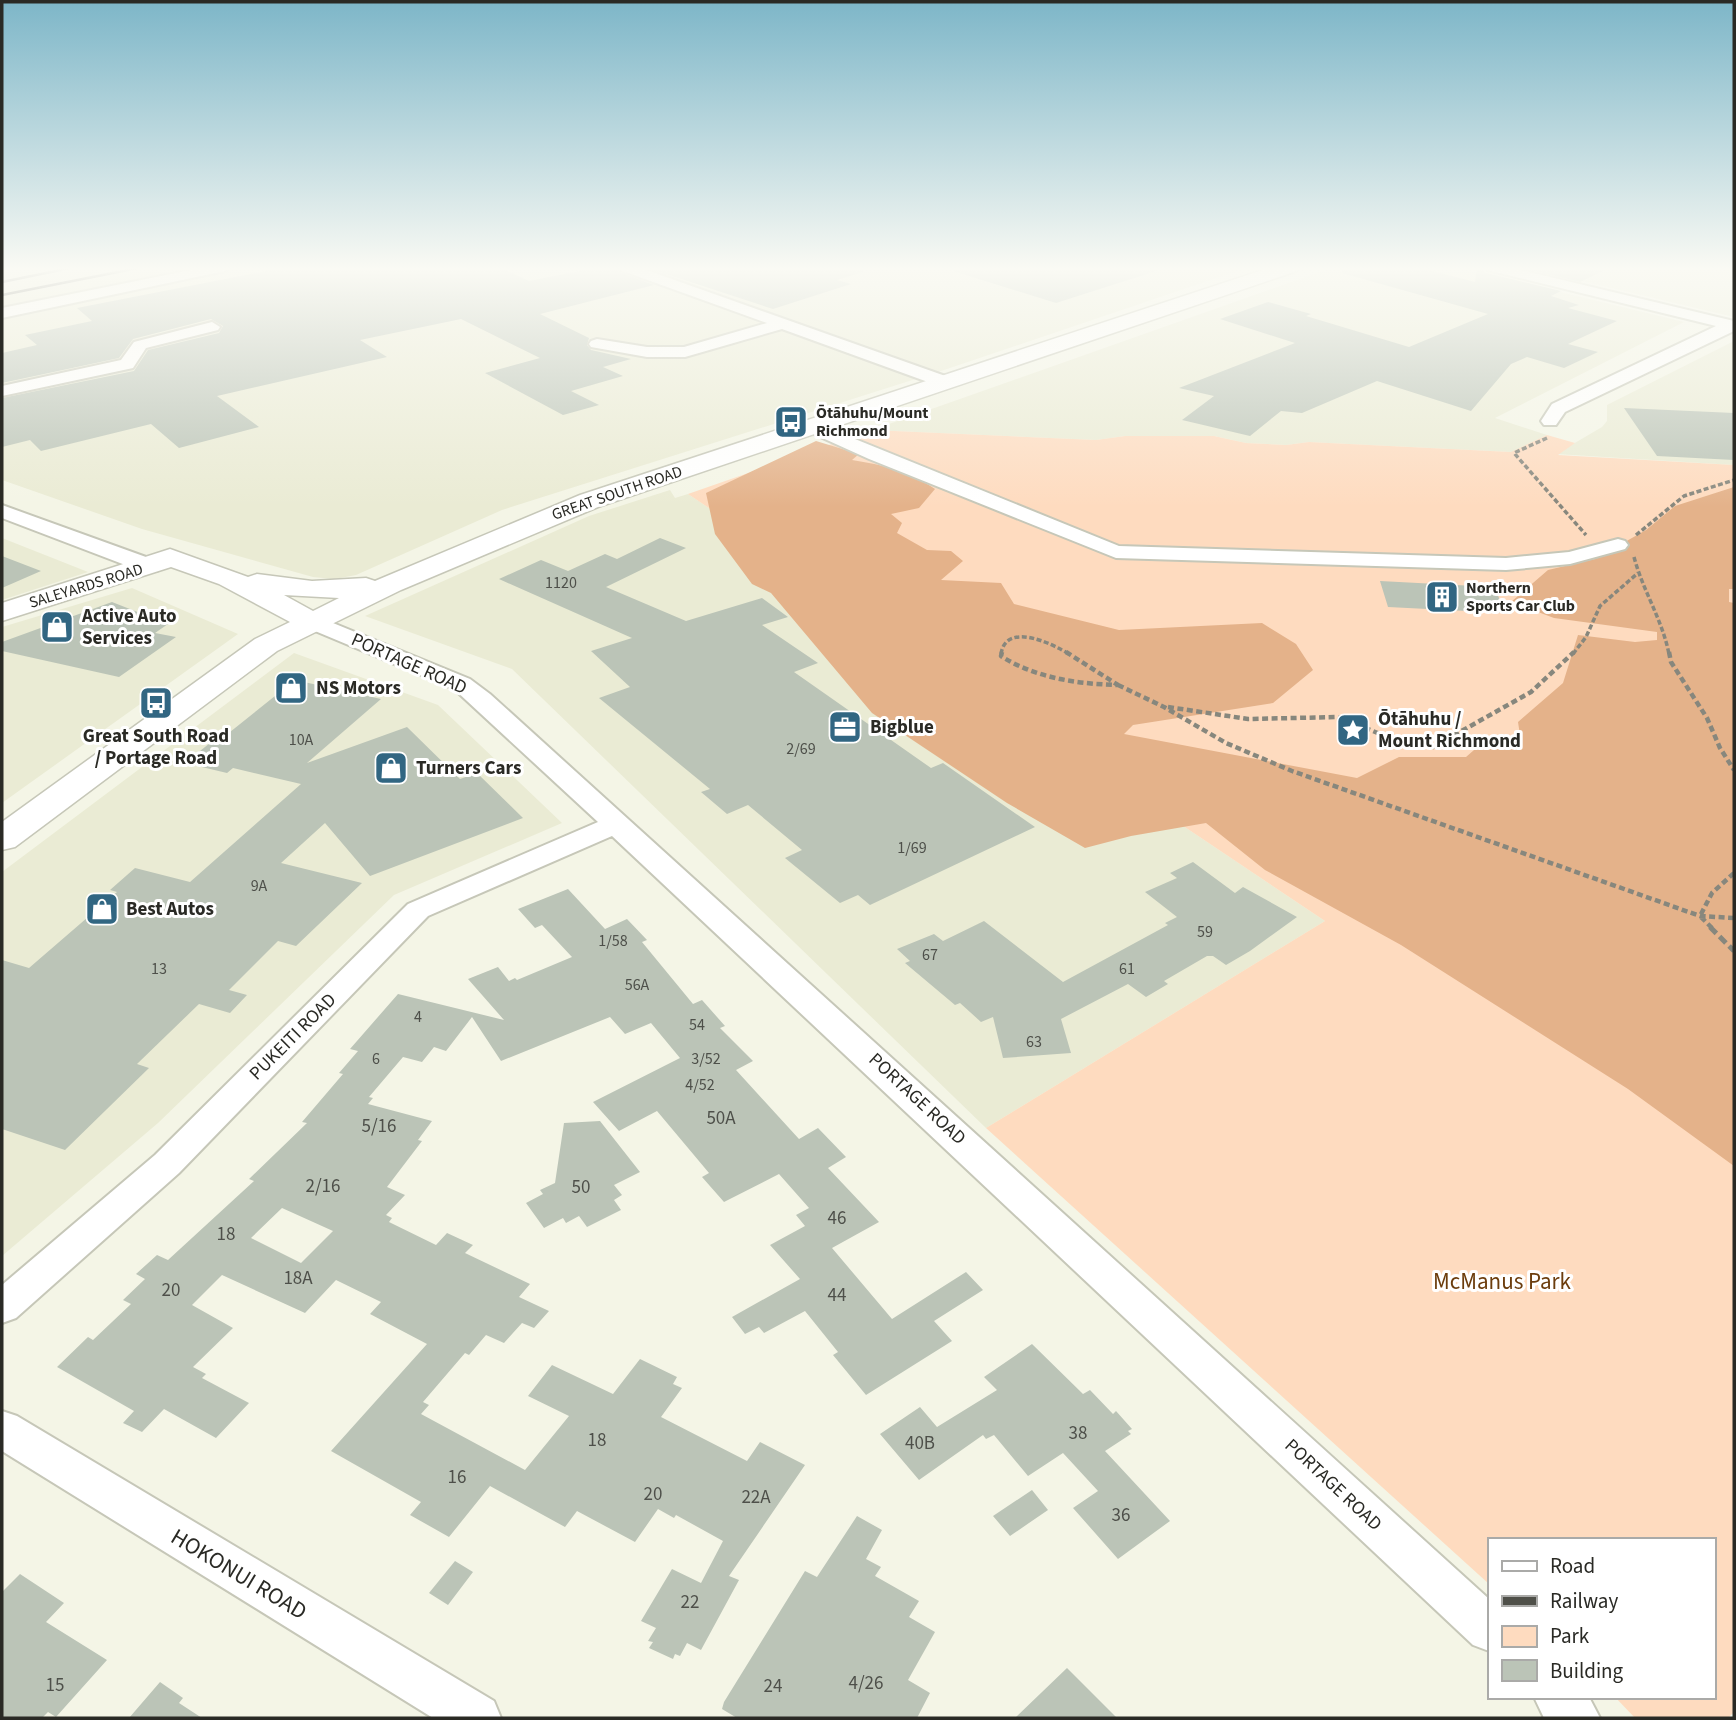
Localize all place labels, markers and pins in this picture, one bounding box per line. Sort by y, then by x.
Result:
place label: Ōtāhuhu/Mount Richmond [816,402,929,442]
bus stop icon: Ōtāhuhu/Mount Richmond [772,403,810,441]
place label: Northern Sports Car Club [1466,577,1575,617]
building icon: Northern Sports Car Club [1423,578,1461,616]
place label: Active Auto Services [81,603,177,652]
shop icon: Active Auto Services [38,608,76,646]
shop icon: NS Motors [272,669,310,707]
place label: NS Motors [316,675,401,702]
bus stop icon: Great South Road / Portage Road [137,684,175,722]
place label: Ōtāhuhu / Mount Richmond [1378,706,1521,755]
office icon: Bigblue [826,708,864,746]
place icon: Ōtāhuhu / Mount Richmond [1334,711,1372,749]
place label: Bigblue [870,714,934,741]
place label: Great South Road / Portage Road [83,723,229,772]
shop icon: Turners Cars [372,749,410,787]
place label: Turners Cars [416,755,521,782]
shop icon: Best Autos [83,890,121,928]
place label: Best Autos [126,896,214,923]

